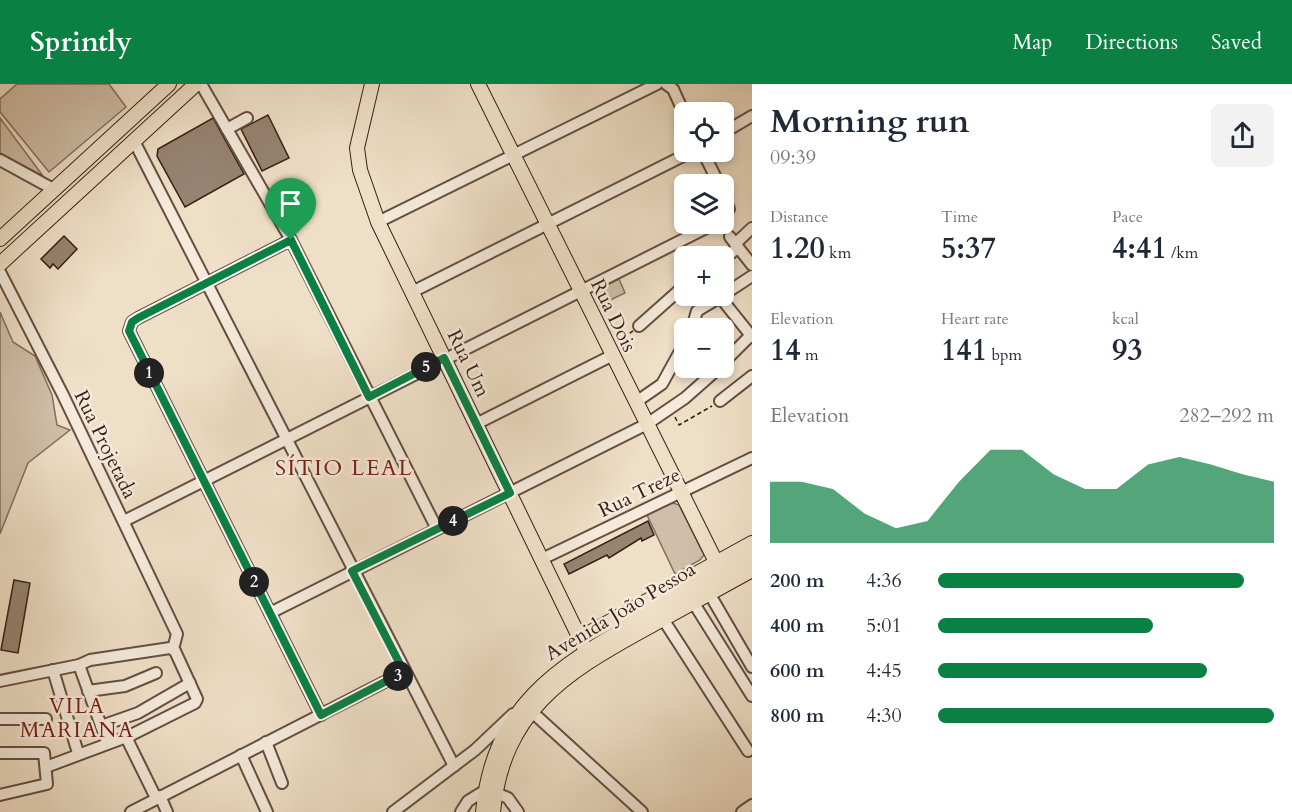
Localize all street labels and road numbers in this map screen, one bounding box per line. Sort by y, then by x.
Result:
street label: Rua Dois [584,274,643,356]
street label: Rua Um [441,325,497,402]
street label: Rua Projetada [68,385,144,503]
street label: Rua Treze [594,461,685,524]
street label: Avenida João Pessoa [540,556,701,667]

